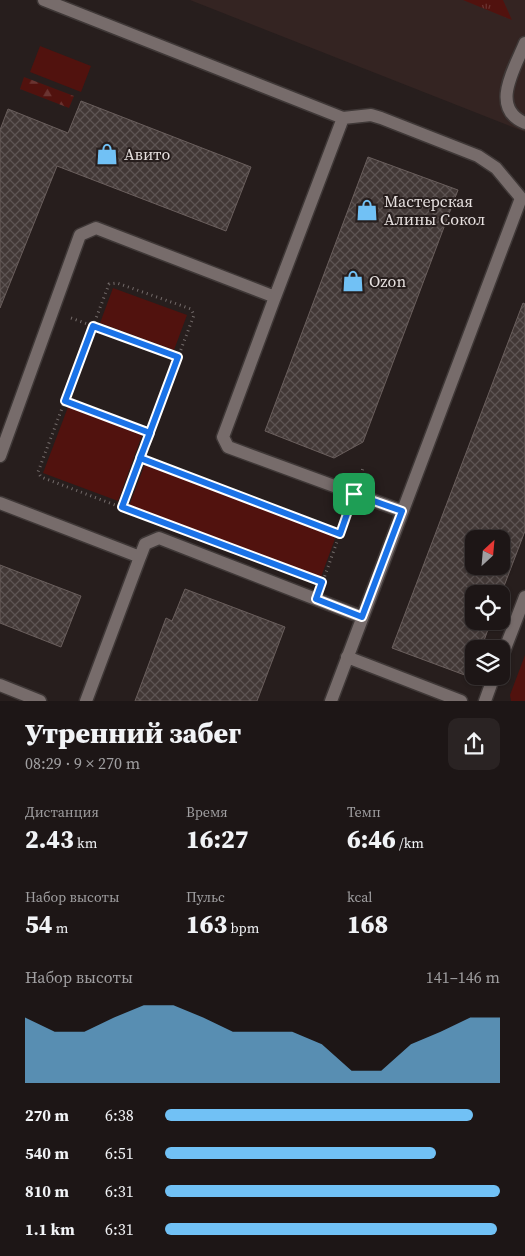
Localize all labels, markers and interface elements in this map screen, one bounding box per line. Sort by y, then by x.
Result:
shop icon: Авито [94,141,120,167]
place label: Авито [124,143,171,165]
place label: Мастерская Алины Сокол [384,190,485,230]
shop icon: Мастерская Алины Сокол [354,197,380,223]
shop icon: Ozon [340,268,366,294]
place label: Ozon [369,270,406,292]
pin [333,473,375,515]
icon: arrive [340,480,368,508]
north arrow [465,530,510,575]
map controls [465,530,510,685]
button: locate [465,585,510,630]
button: layers [465,640,510,685]
text: Утренний забег [25,714,241,752]
button: share [448,718,500,770]
text: 08:29 · 9 × 270 m [25,752,140,774]
text: Дистанция [25,802,99,822]
text: Время [186,802,228,822]
text: Темп [347,802,381,822]
text: 2.43 [25,822,74,856]
text: 16:27 [186,822,249,856]
text: 6:46 [347,822,396,856]
text: km [74,833,97,853]
text: /km [396,833,424,853]
text: Набор высоты [25,887,119,907]
text: Пульс [186,887,225,907]
text: kcal [347,887,373,907]
text: 54 [25,907,53,941]
text: 163 [186,907,227,941]
text: 168 [347,907,388,941]
text: m [53,918,68,938]
text: bpm [227,918,259,938]
text: Набор высоты [25,966,133,988]
text: 141–146 m [426,966,500,988]
text: 270 m [25,1104,69,1126]
text: 6:38 [105,1104,134,1126]
text: 540 m [25,1142,69,1164]
text: 6:51 [105,1142,134,1164]
text: 810 m [25,1180,69,1202]
text: 6:31 [105,1180,134,1202]
text: 1.1 km [25,1218,75,1240]
text: 6:31 [105,1218,134,1240]

